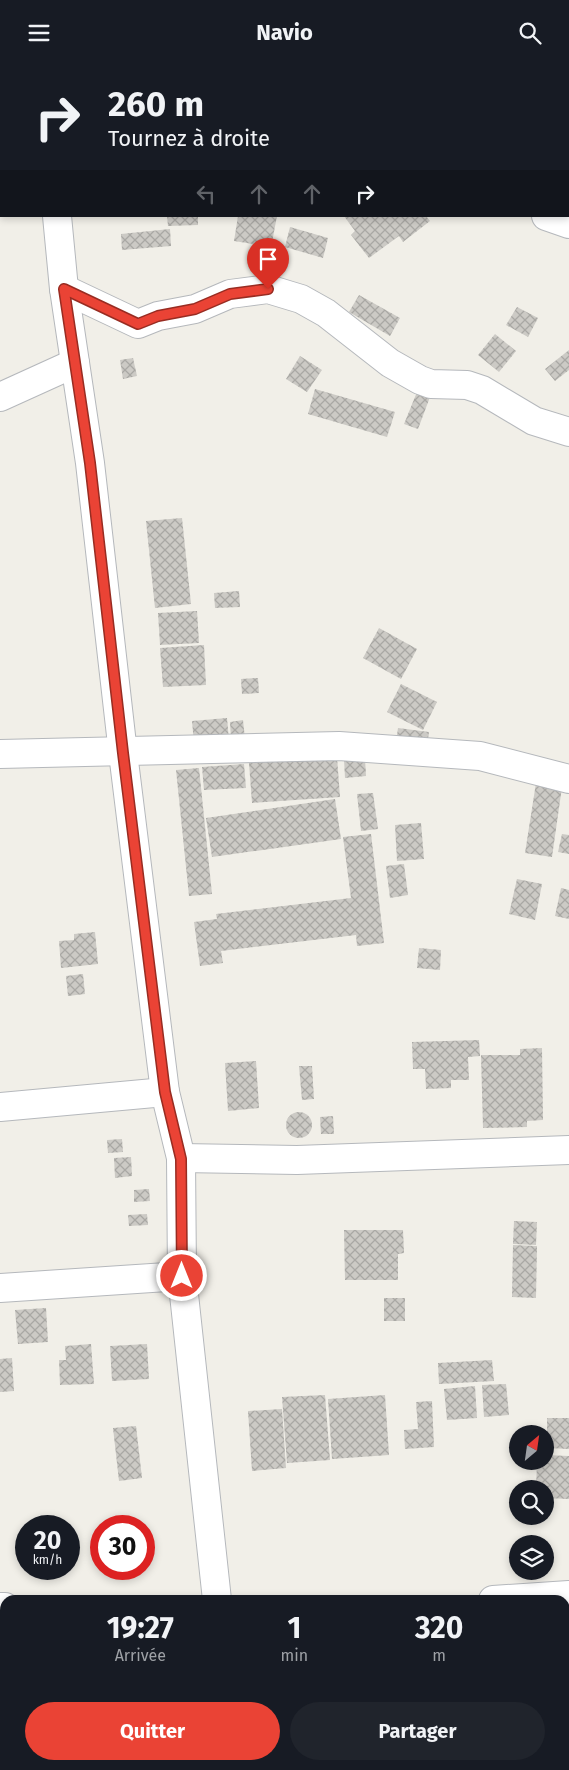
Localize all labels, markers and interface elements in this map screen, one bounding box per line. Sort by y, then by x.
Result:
icon: menu [25,19,53,47]
text: Navio [256,19,313,46]
icon: search [516,19,544,47]
text: 260 m [108,83,204,125]
icon: right [25,85,90,150]
text: Tournez à droite [108,125,270,152]
icon: left [192,180,220,208]
icon: ahead [245,180,273,208]
icon: ahead [298,180,326,208]
icon: right [351,180,379,208]
pin [247,238,289,289]
icon: arrive [254,245,282,273]
position arrow [155,1249,207,1301]
north arrow [509,1425,554,1470]
map controls [509,1425,554,1580]
button: search [509,1480,554,1525]
speed limit sign: 30 [90,1515,155,1580]
text: 20 [34,1526,61,1556]
button: layers [509,1535,554,1580]
text: km/h [33,1553,62,1567]
text: 19:27 [107,1610,174,1646]
text: 1 [287,1610,301,1646]
text: 320 [415,1610,463,1646]
text: Arrivée [115,1646,166,1665]
text: min [281,1646,308,1665]
text: m [432,1646,446,1665]
button: Quitter [25,1702,280,1760]
button: Partager [290,1702,545,1760]

